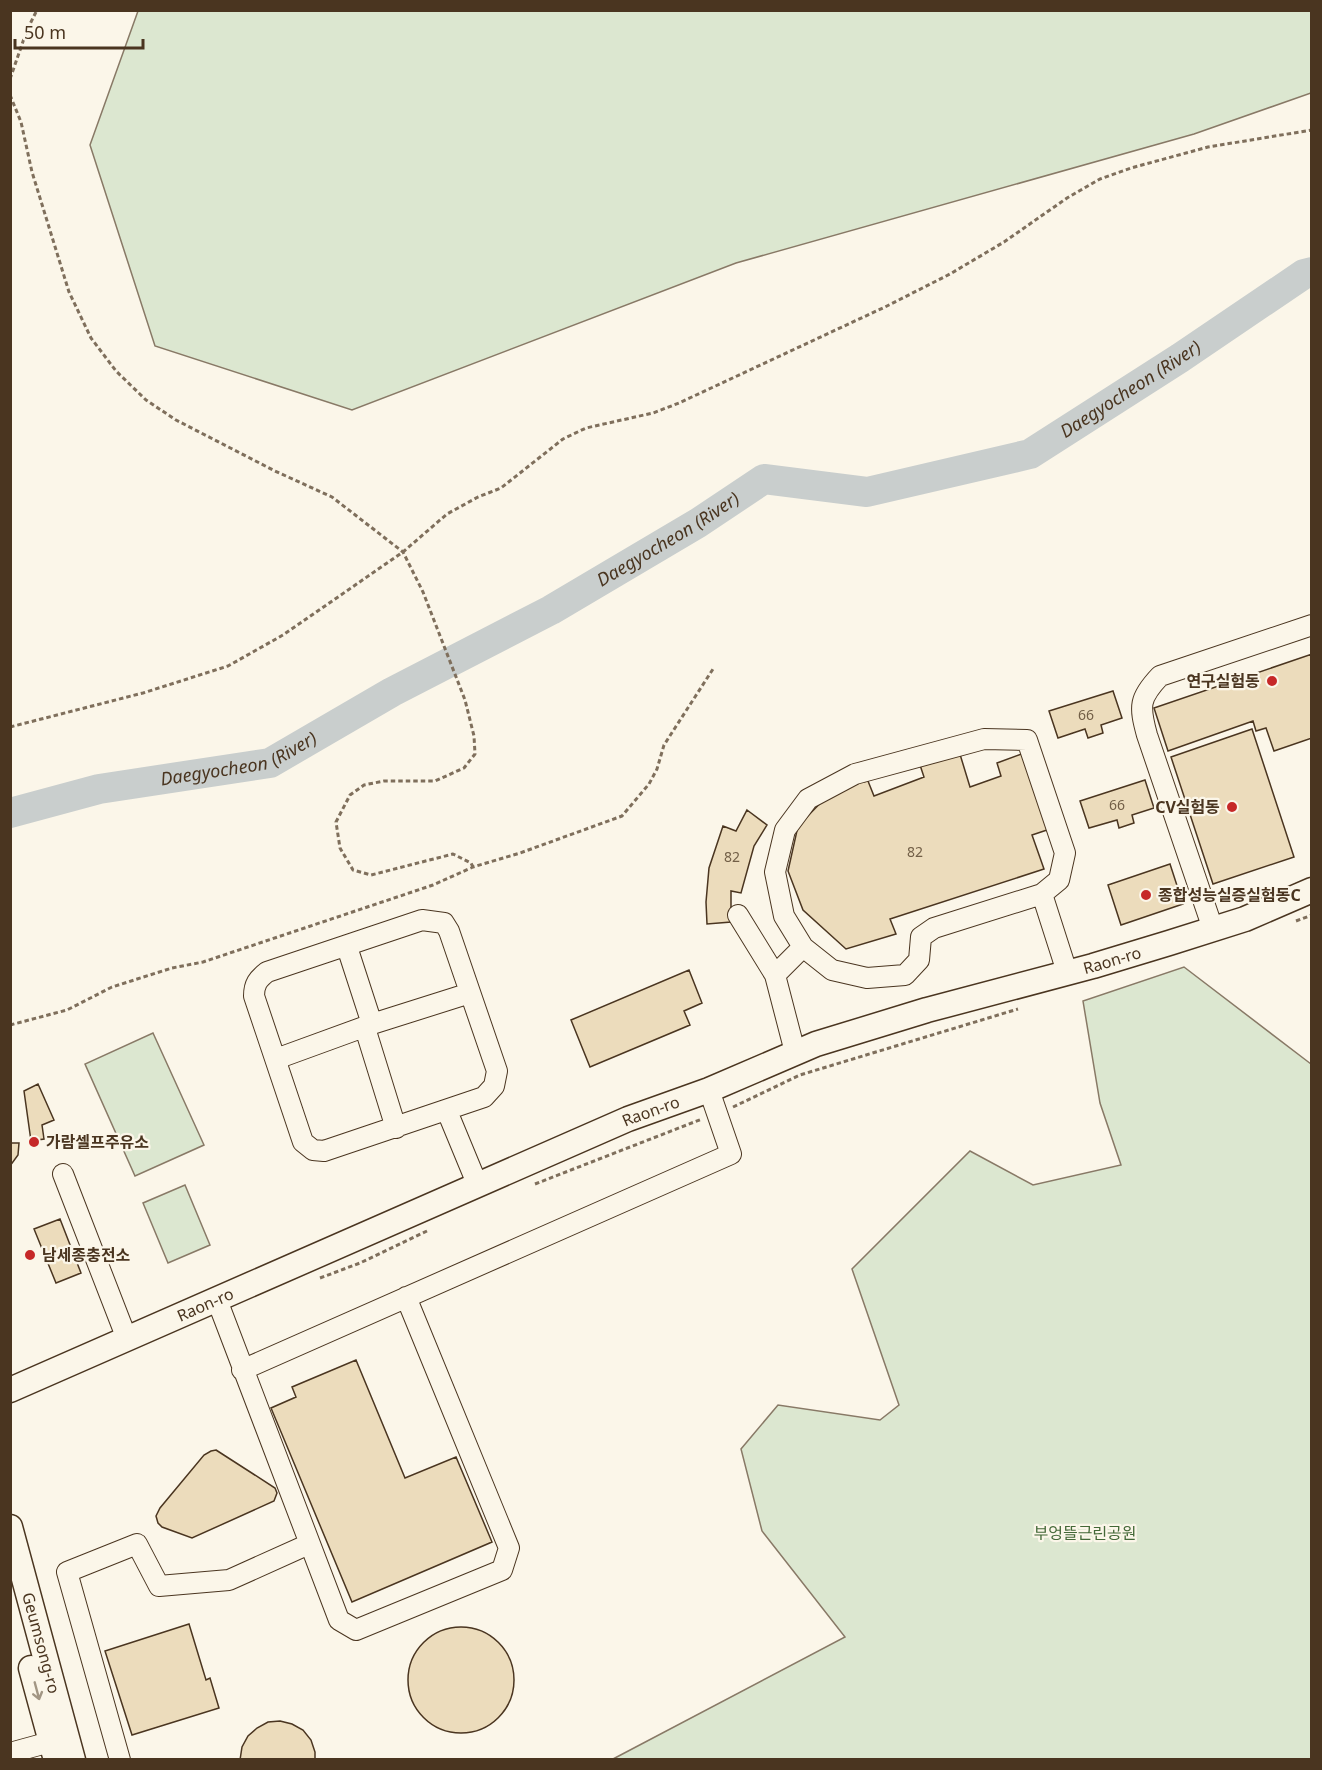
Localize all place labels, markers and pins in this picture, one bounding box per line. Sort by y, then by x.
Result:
place label: 연구실험동 [1186,670,1260,692]
marker: 연구실험동 [1265,674,1279,688]
place label: CV실험동 [1155,796,1220,818]
marker: CV실험동 [1225,800,1239,814]
place label: 종합성능실증실험동C [1158,884,1301,906]
marker: 종합성능실증실험동C [1139,888,1153,902]
place label: 가람셀프주유소 [46,1131,149,1153]
marker: 가람셀프주유소 [27,1135,41,1149]
place label: 남세종충전소 [42,1244,131,1266]
marker: 남세종충전소 [23,1248,37,1262]

